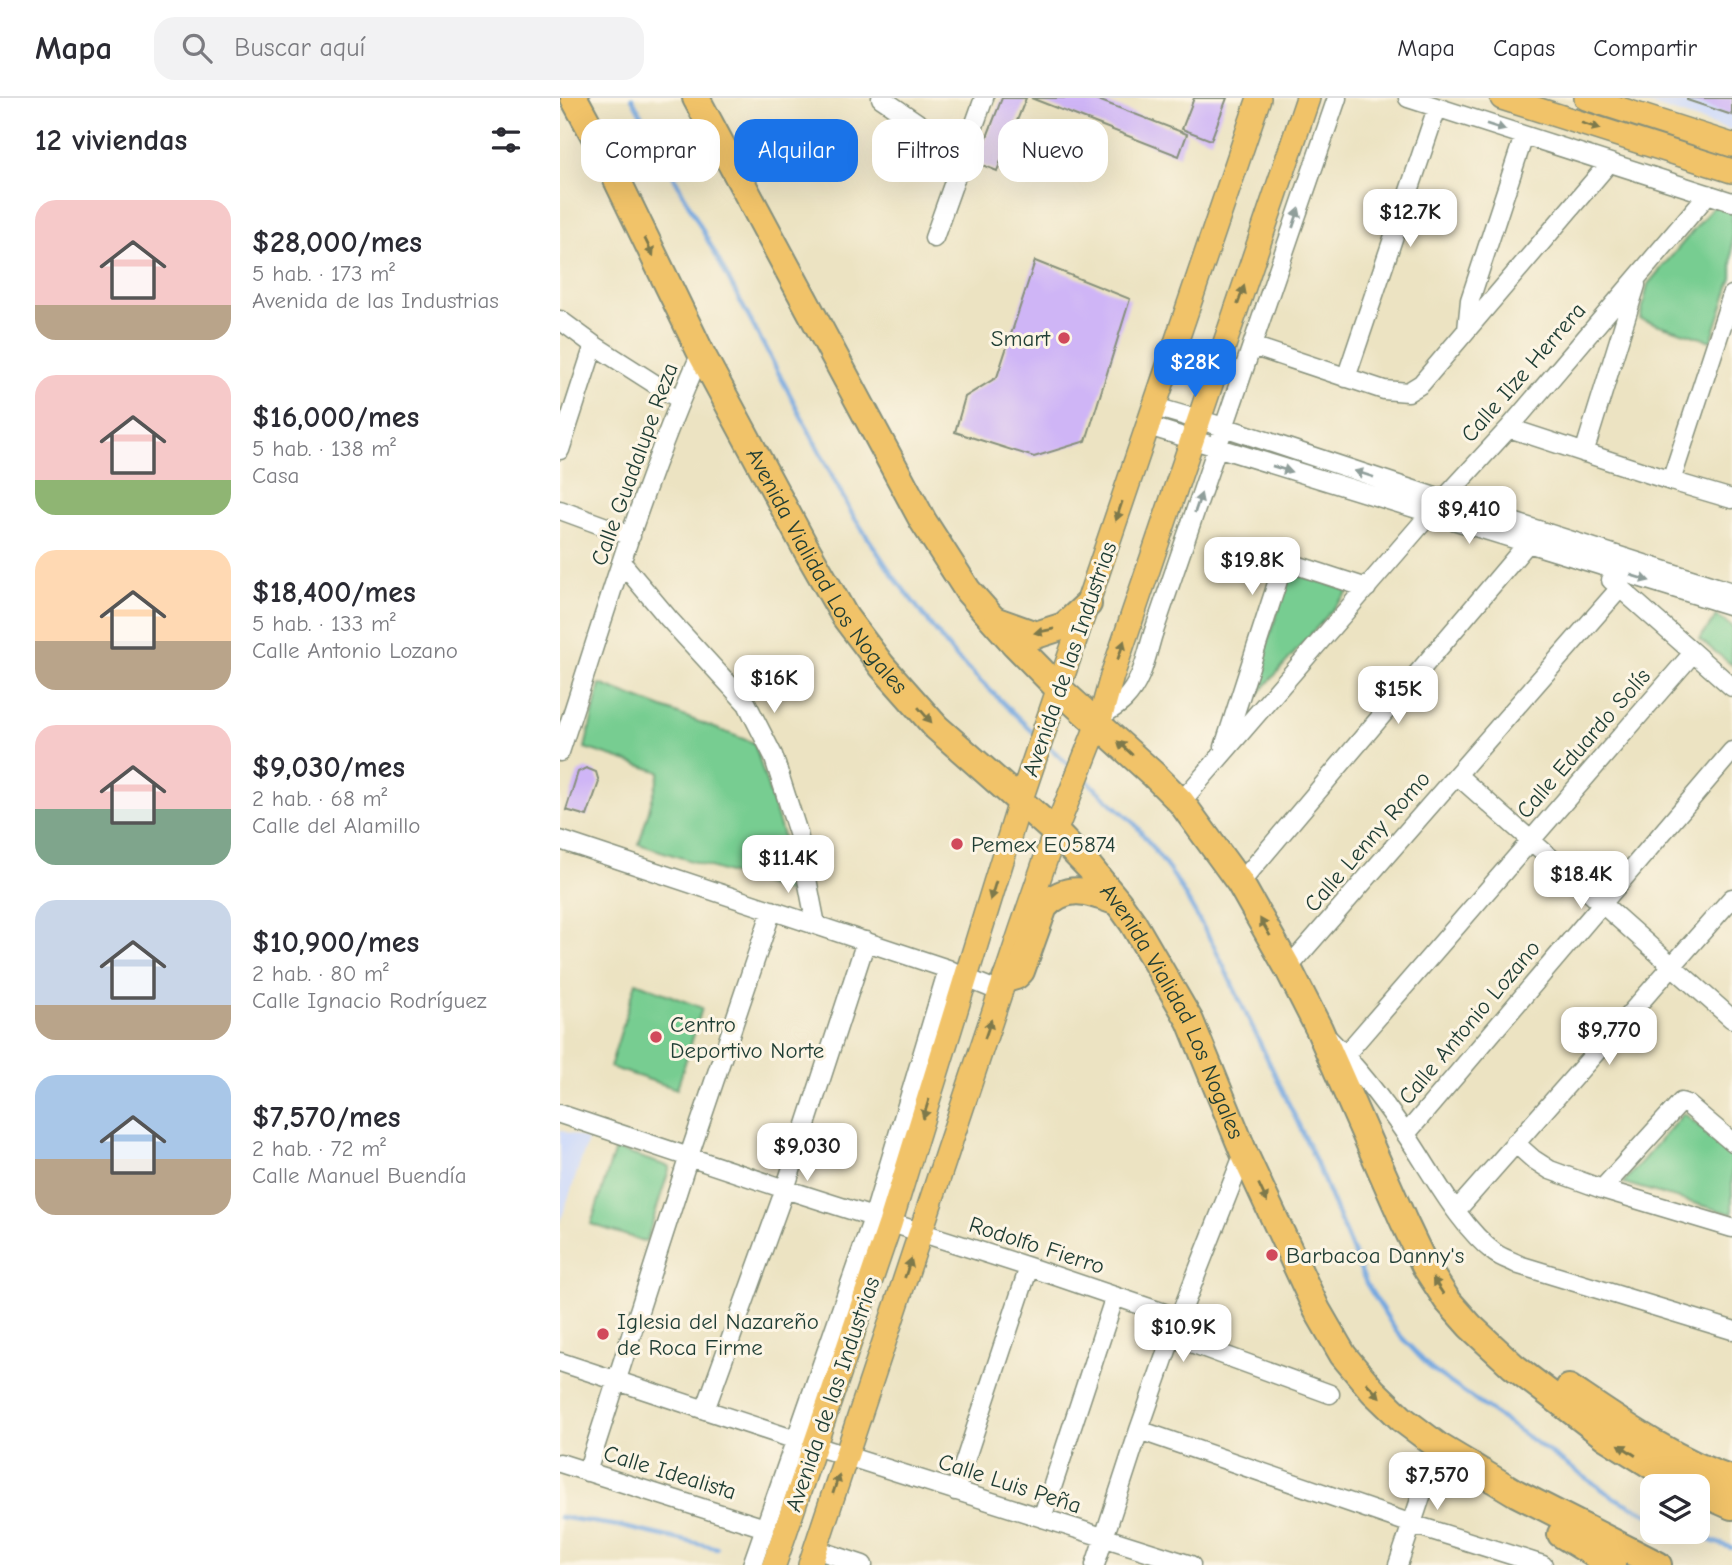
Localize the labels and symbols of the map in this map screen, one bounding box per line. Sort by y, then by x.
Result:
one-way arrow [1580,121,1601,132]
one-way arrow [1486,122,1507,133]
pin: $12.7K [1353,190,1467,249]
one-way arrow [1291,207,1302,228]
one-way arrow [643,237,654,257]
one-way arrow [1236,285,1247,306]
street label: Calle Ilze Herrera [1455,297,1591,448]
place label: Smart [991,325,1051,352]
marker: Smart [1056,330,1072,346]
pin: $28K [1154,340,1236,399]
street label: Calle Guadalupe Reza [585,359,684,569]
street label: Avenida Vialidad Los Nogales [740,443,913,700]
one-way arrow [1272,464,1293,474]
one-way arrow [1353,468,1374,479]
pin: $9,410 [1412,486,1526,546]
one-way arrow [1193,492,1204,513]
one-way arrow [1113,500,1124,521]
street label: Avenida de las Industrias [1017,538,1122,780]
pin: $19.8K [1195,538,1309,597]
one-way arrow [1630,573,1651,584]
one-way arrow [1032,626,1054,637]
one-way arrow [1116,639,1127,660]
pin: $16K [733,656,815,715]
street label: Calle Eduardo Solís [1511,663,1656,824]
pin: $15K [1357,666,1439,726]
one-way arrow [917,706,933,724]
one-way arrow [1117,741,1134,757]
street label: Calle Lenny Romo [1299,765,1436,917]
place label: Pemex E05874 [971,831,1116,858]
pin: $11.4K [731,836,845,895]
marker: Pemex E05874 [949,836,965,852]
pin: $18.4K [1524,852,1638,911]
street label: Avenida Vialidad Los Nogales [1094,878,1250,1143]
one-way arrow [987,881,997,902]
one-way arrow [1259,917,1271,936]
street label: Calle Antonio Lozano [1393,935,1546,1110]
pin: $9,770 [1552,1007,1666,1067]
place label: Centro Deportivo Norte [670,1011,824,1064]
one-way arrow [984,1019,994,1040]
marker: Centro Deportivo Norte [648,1029,664,1045]
one-way arrow [920,1098,930,1119]
pin: $9,030 [750,1124,864,1183]
one-way arrow [1257,1183,1269,1203]
street label: Rodolfo Fierro [966,1211,1108,1280]
place label: Barbacoa Danny's [1286,1242,1464,1269]
marker: Barbacoa Danny's [1264,1247,1280,1263]
one-way arrow [903,1257,914,1278]
street label: Avenida de las Industrias [780,1273,885,1515]
one-way arrow [1431,1276,1444,1295]
pin: $10.9K [1126,1304,1240,1364]
place label: Iglesia del Nazareño de Roca Firme [617,1308,819,1361]
marker: Iglesia del Nazareño de Roca Firme [595,1326,611,1342]
one-way arrow [1365,1382,1381,1399]
street label: Calle Idealista [600,1439,740,1505]
one-way arrow [1617,1444,1636,1457]
street label: Calle Luis Peña [935,1448,1085,1519]
pin: $7,570 [1380,1452,1494,1512]
one-way arrow [831,1473,842,1494]

